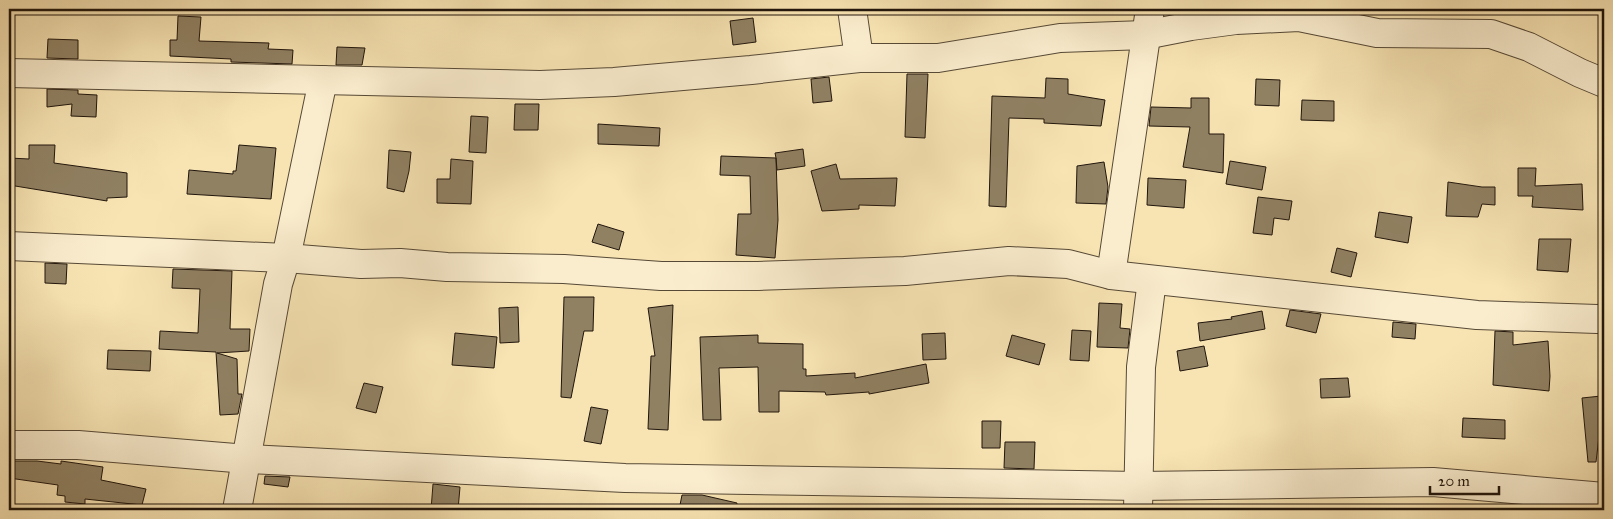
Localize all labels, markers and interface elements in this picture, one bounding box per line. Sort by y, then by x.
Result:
scale bar [1430,464,1499,496]
text: 20 m [1438,472,1470,490]

